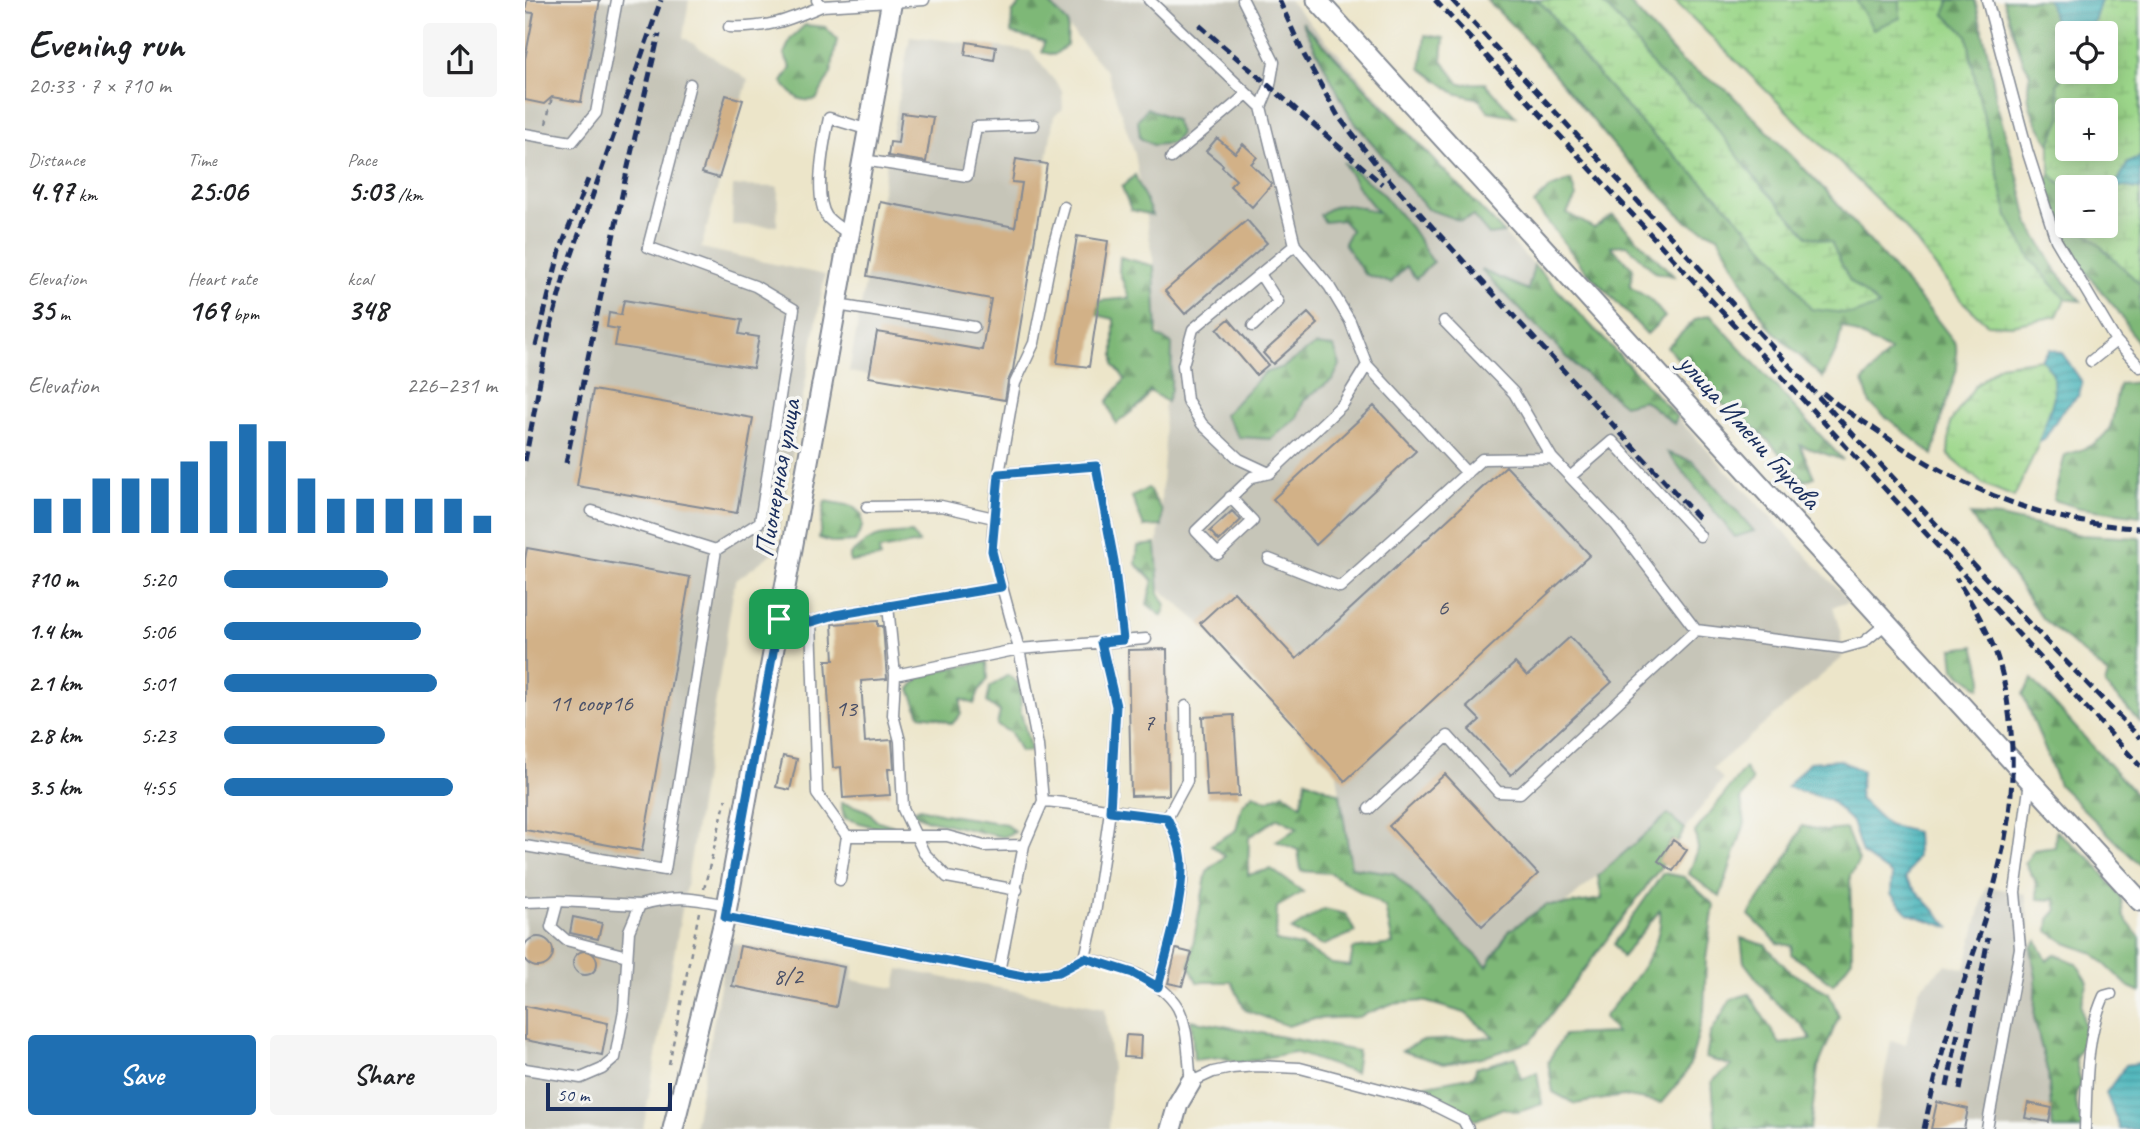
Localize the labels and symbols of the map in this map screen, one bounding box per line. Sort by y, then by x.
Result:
street label: улица Имени Глухова [1670,345,1830,517]
street label: Пионерная улица [746,395,808,560]
pin [749,589,809,649]
house number: 6 [1438,592,1450,622]
house number: 11 соор16 [549,688,634,718]
house number: 13 [835,693,859,723]
house number: 7 [1144,707,1156,737]
house number: 8/2 [773,961,805,991]
scale bar [546,1080,672,1112]

